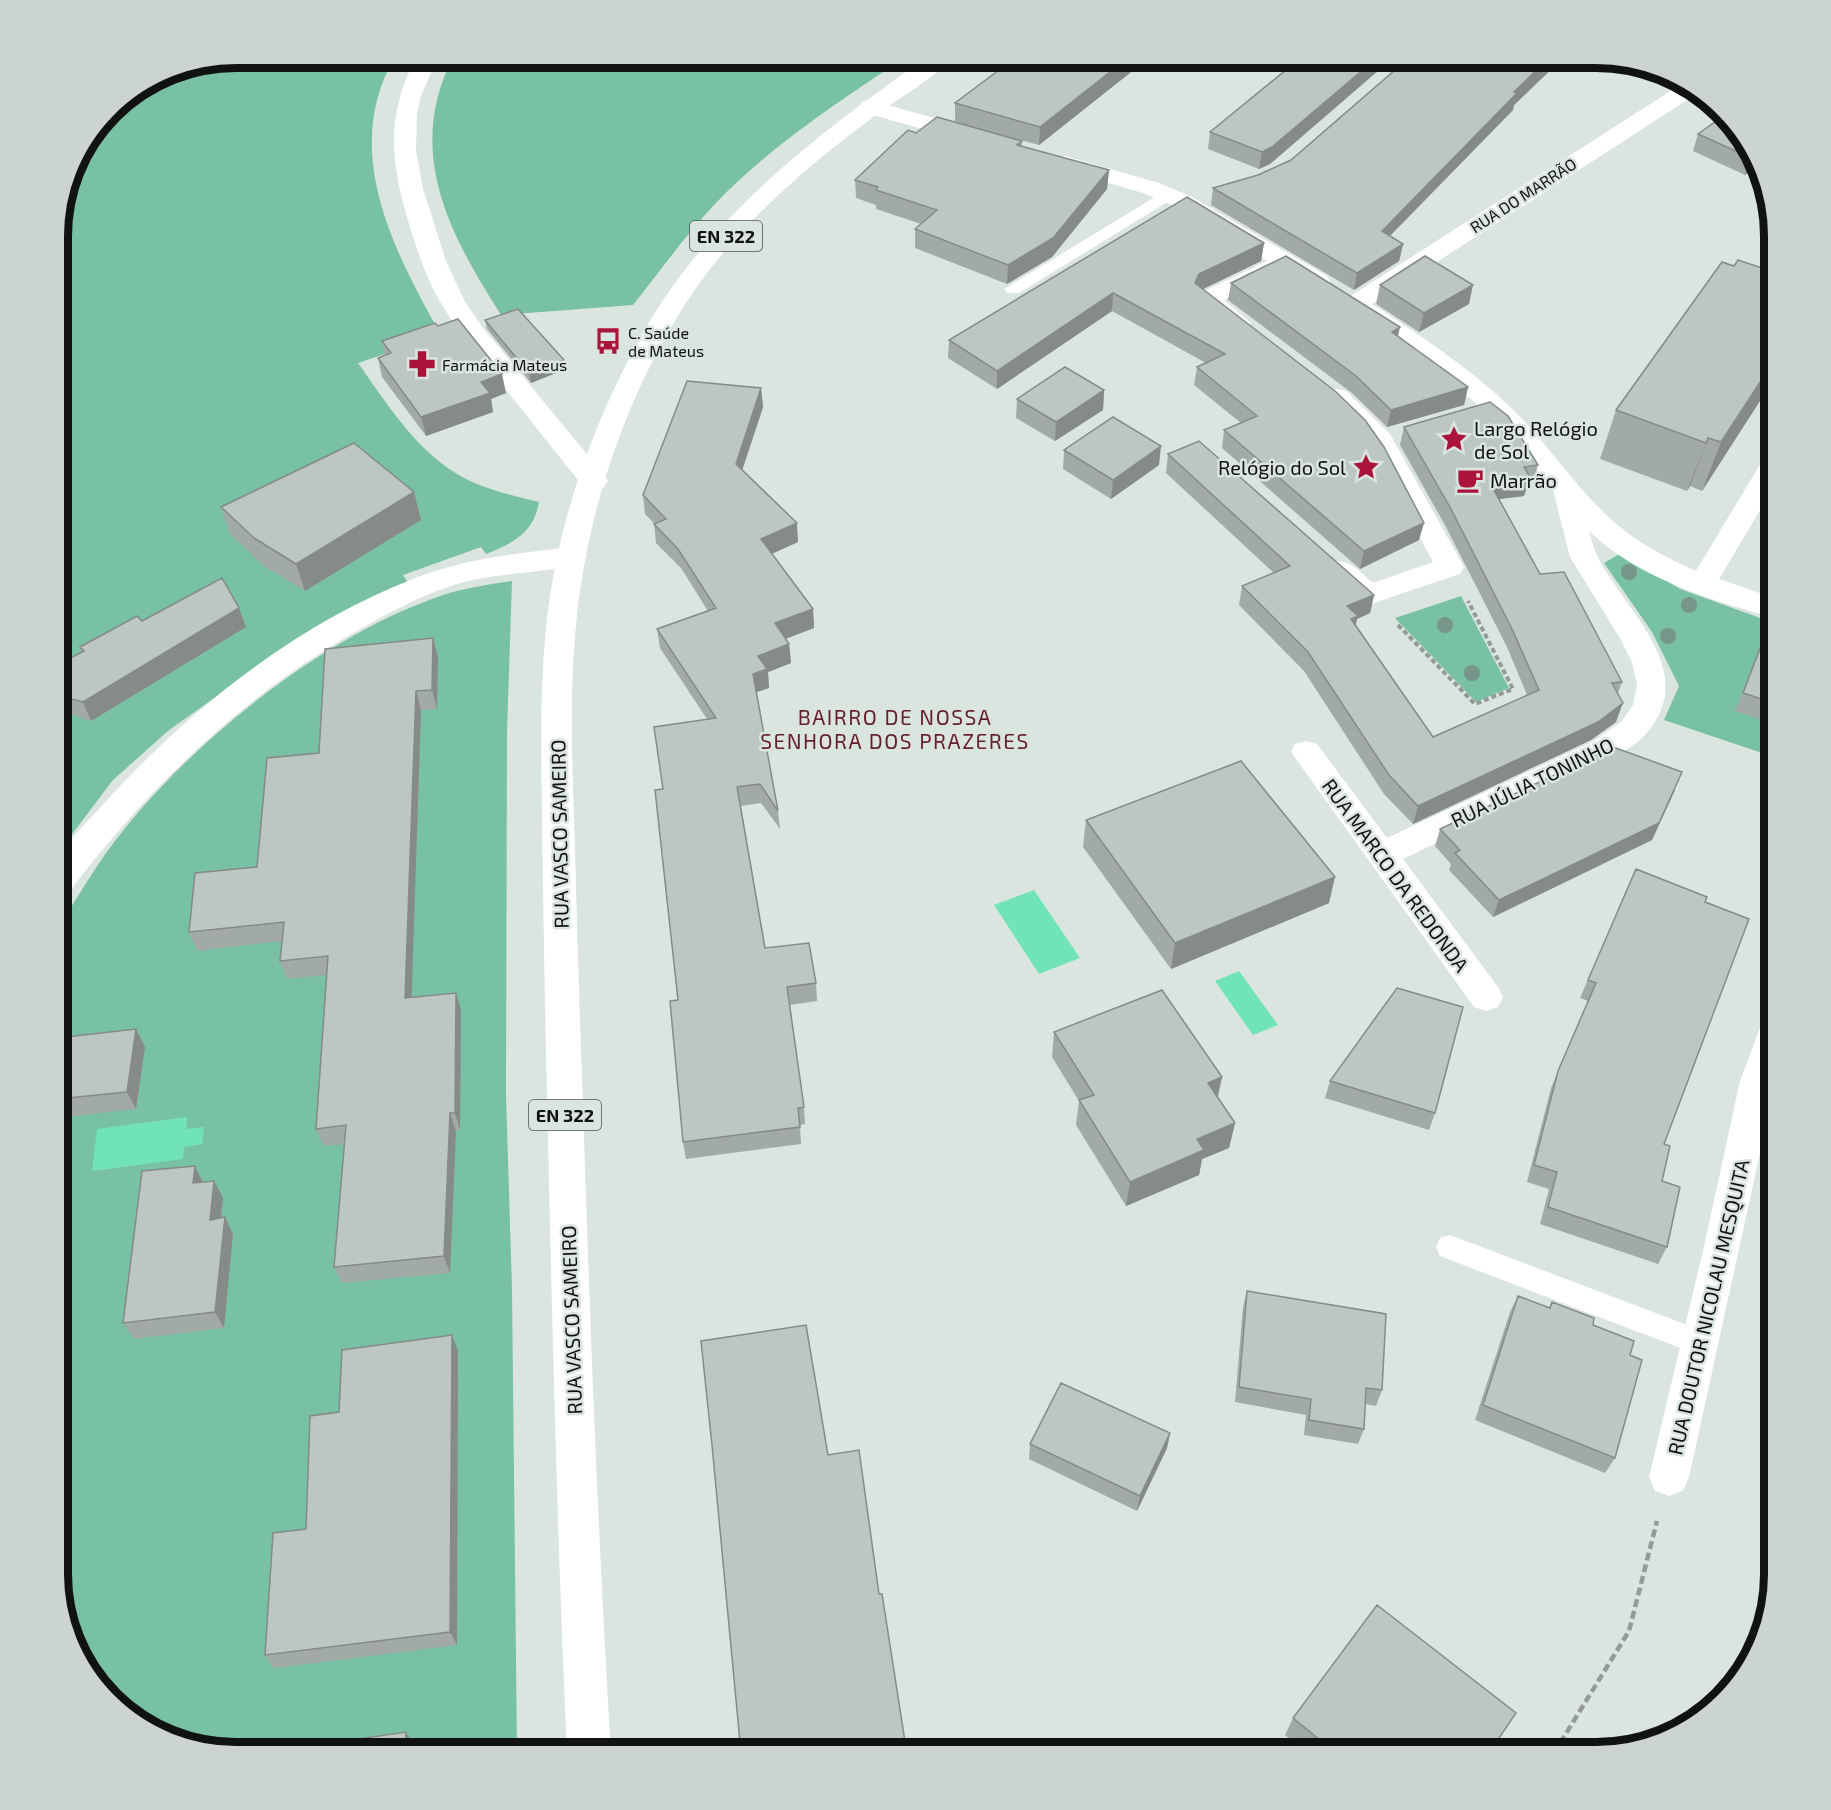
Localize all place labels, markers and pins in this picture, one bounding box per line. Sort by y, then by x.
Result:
place label: C. Saúde de Mateus [628,323,704,360]
bus stop icon: C. Saúde de Mateus [593,326,623,356]
pharmacy icon: Farmácia Mateus [407,349,437,379]
place label: Farmácia Mateus [442,355,567,374]
place label: Largo Relógio de Sol [1474,416,1598,463]
place icon: Largo Relógio de Sol [1439,424,1469,454]
place icon: Relógio do Sol [1351,452,1381,482]
place label: Relógio do Sol [1218,455,1346,479]
cafe icon: Marrão [1455,465,1485,495]
place label: Marrão [1490,468,1557,492]

